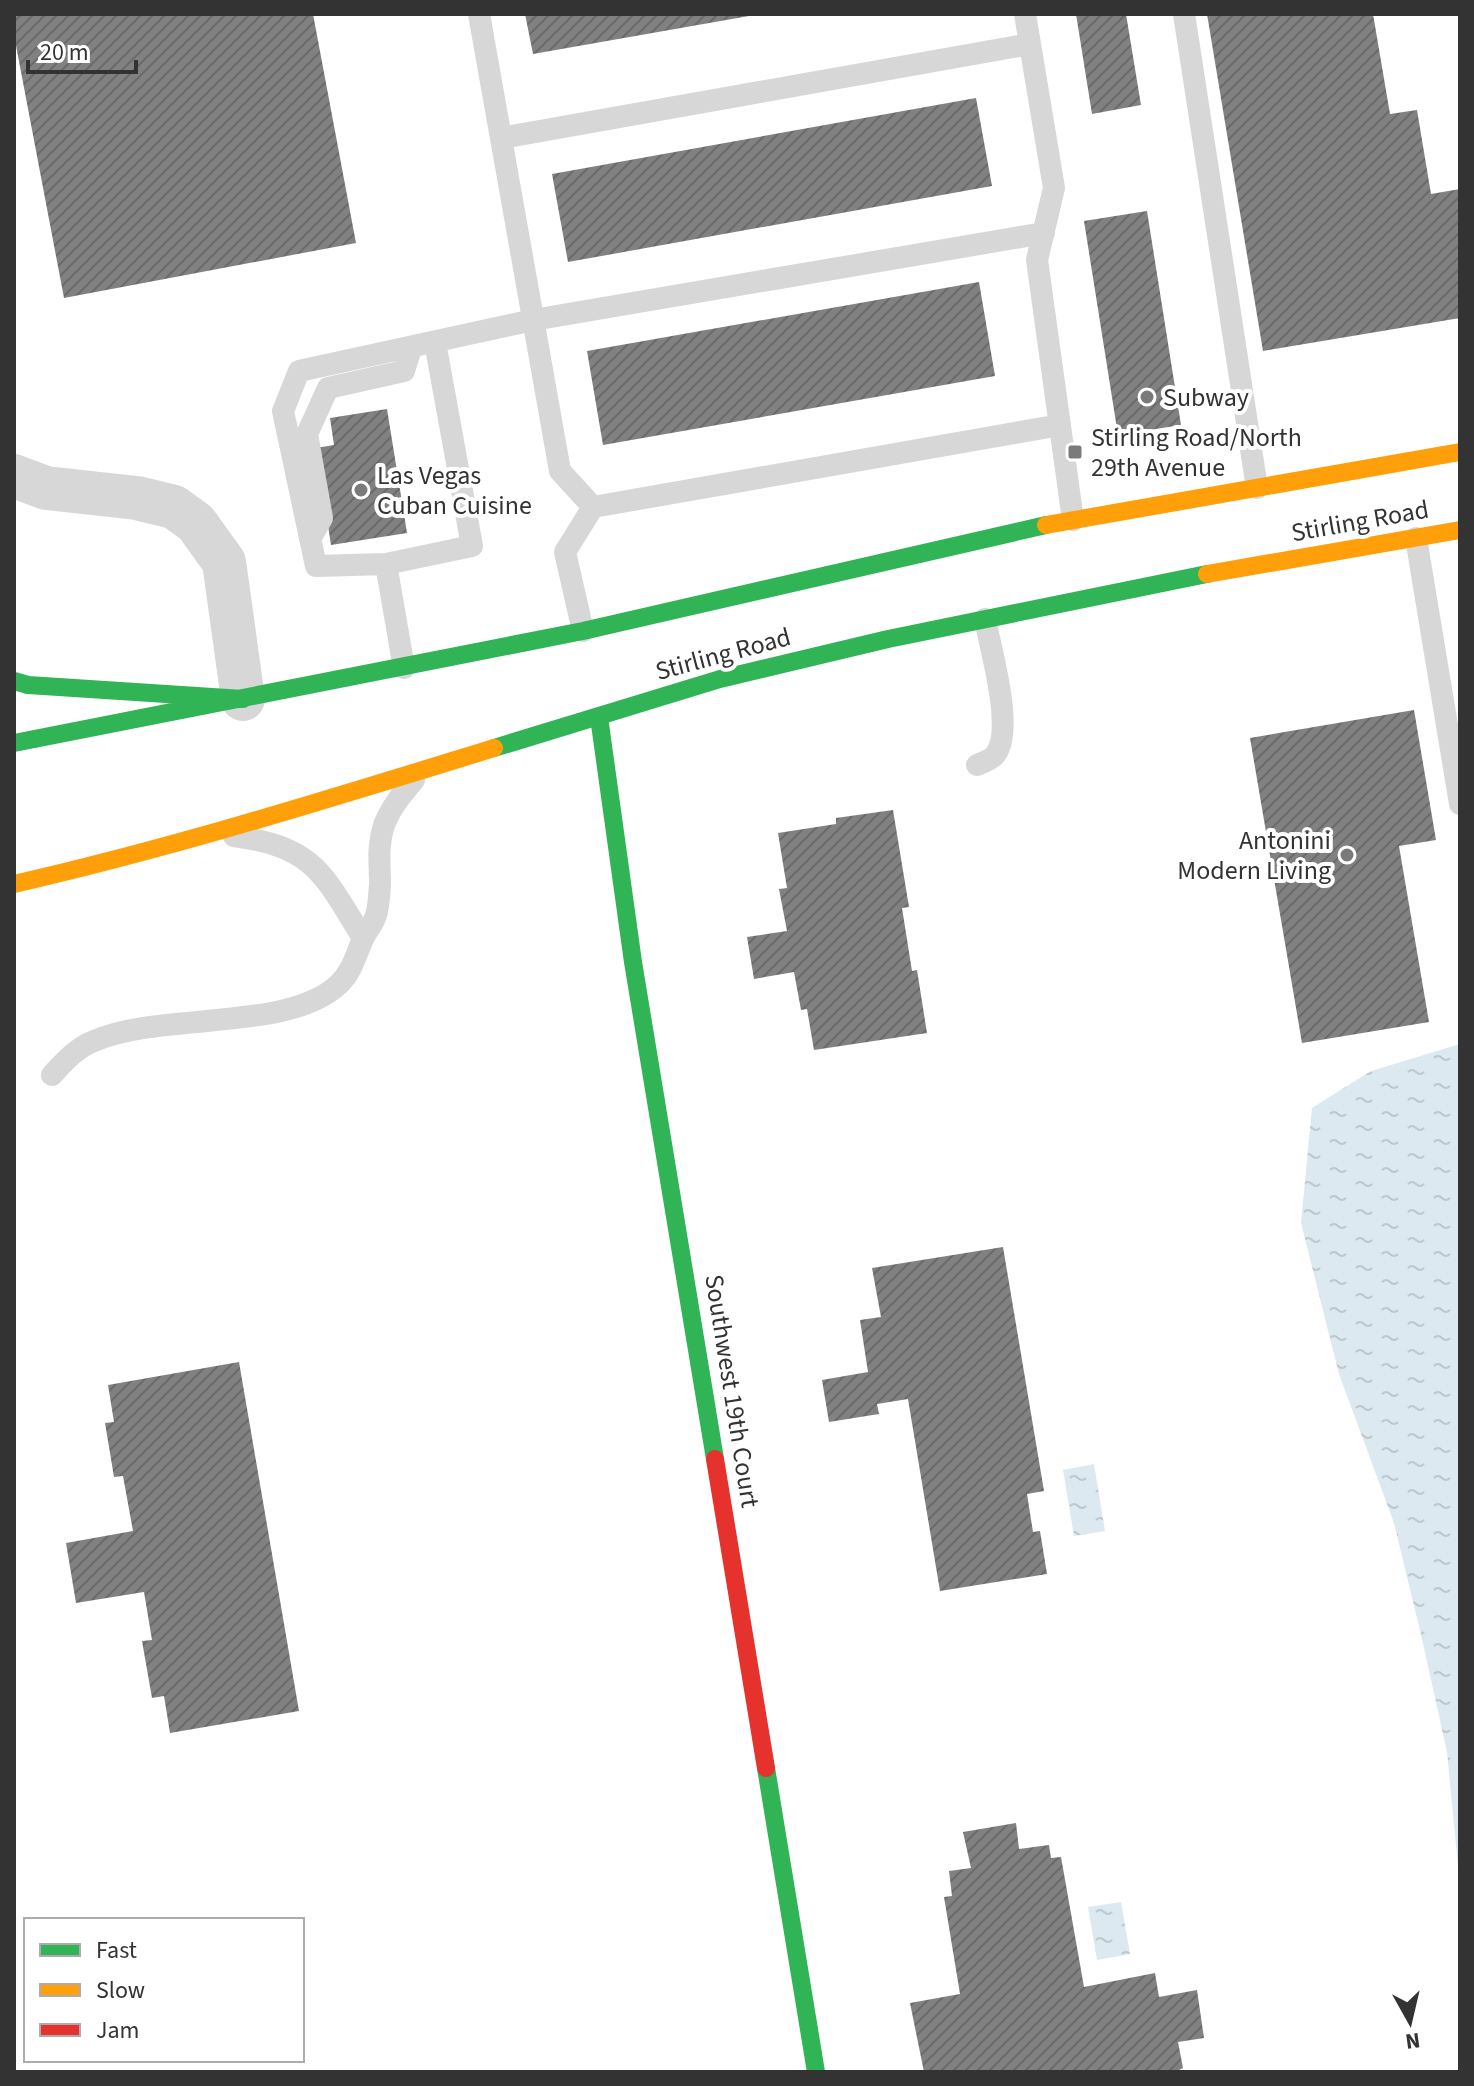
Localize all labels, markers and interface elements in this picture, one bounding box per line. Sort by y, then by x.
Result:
scale bar [28,24,136,74]
text: 20 m [40,35,89,70]
place label: Subway [1163,379,1249,416]
marker: Subway [1138,388,1156,406]
place label: Stirling Road/North 29th Avenue [1091,419,1302,486]
marker: Stirling Road/North 29th Avenue [1066,443,1084,461]
place label: Las Vegas Cuban Cuisine [377,457,532,524]
marker: Las Vegas Cuban Cuisine [352,481,370,499]
street label: Stirling Road [1288,491,1432,551]
street label: Stirling Road [651,618,795,690]
place label: Antonini Modern Living [1177,822,1331,889]
marker: Antonini Modern Living [1338,846,1356,864]
street label: Southwest 19th Court [695,1272,769,1511]
legend [24,1918,304,2062]
text: Fast [96,1933,137,1968]
text: Slow [96,1973,145,2008]
north arrow [1370,1982,1450,2062]
text: Jam [96,2013,140,2048]
text: N [1403,2024,1422,2058]

